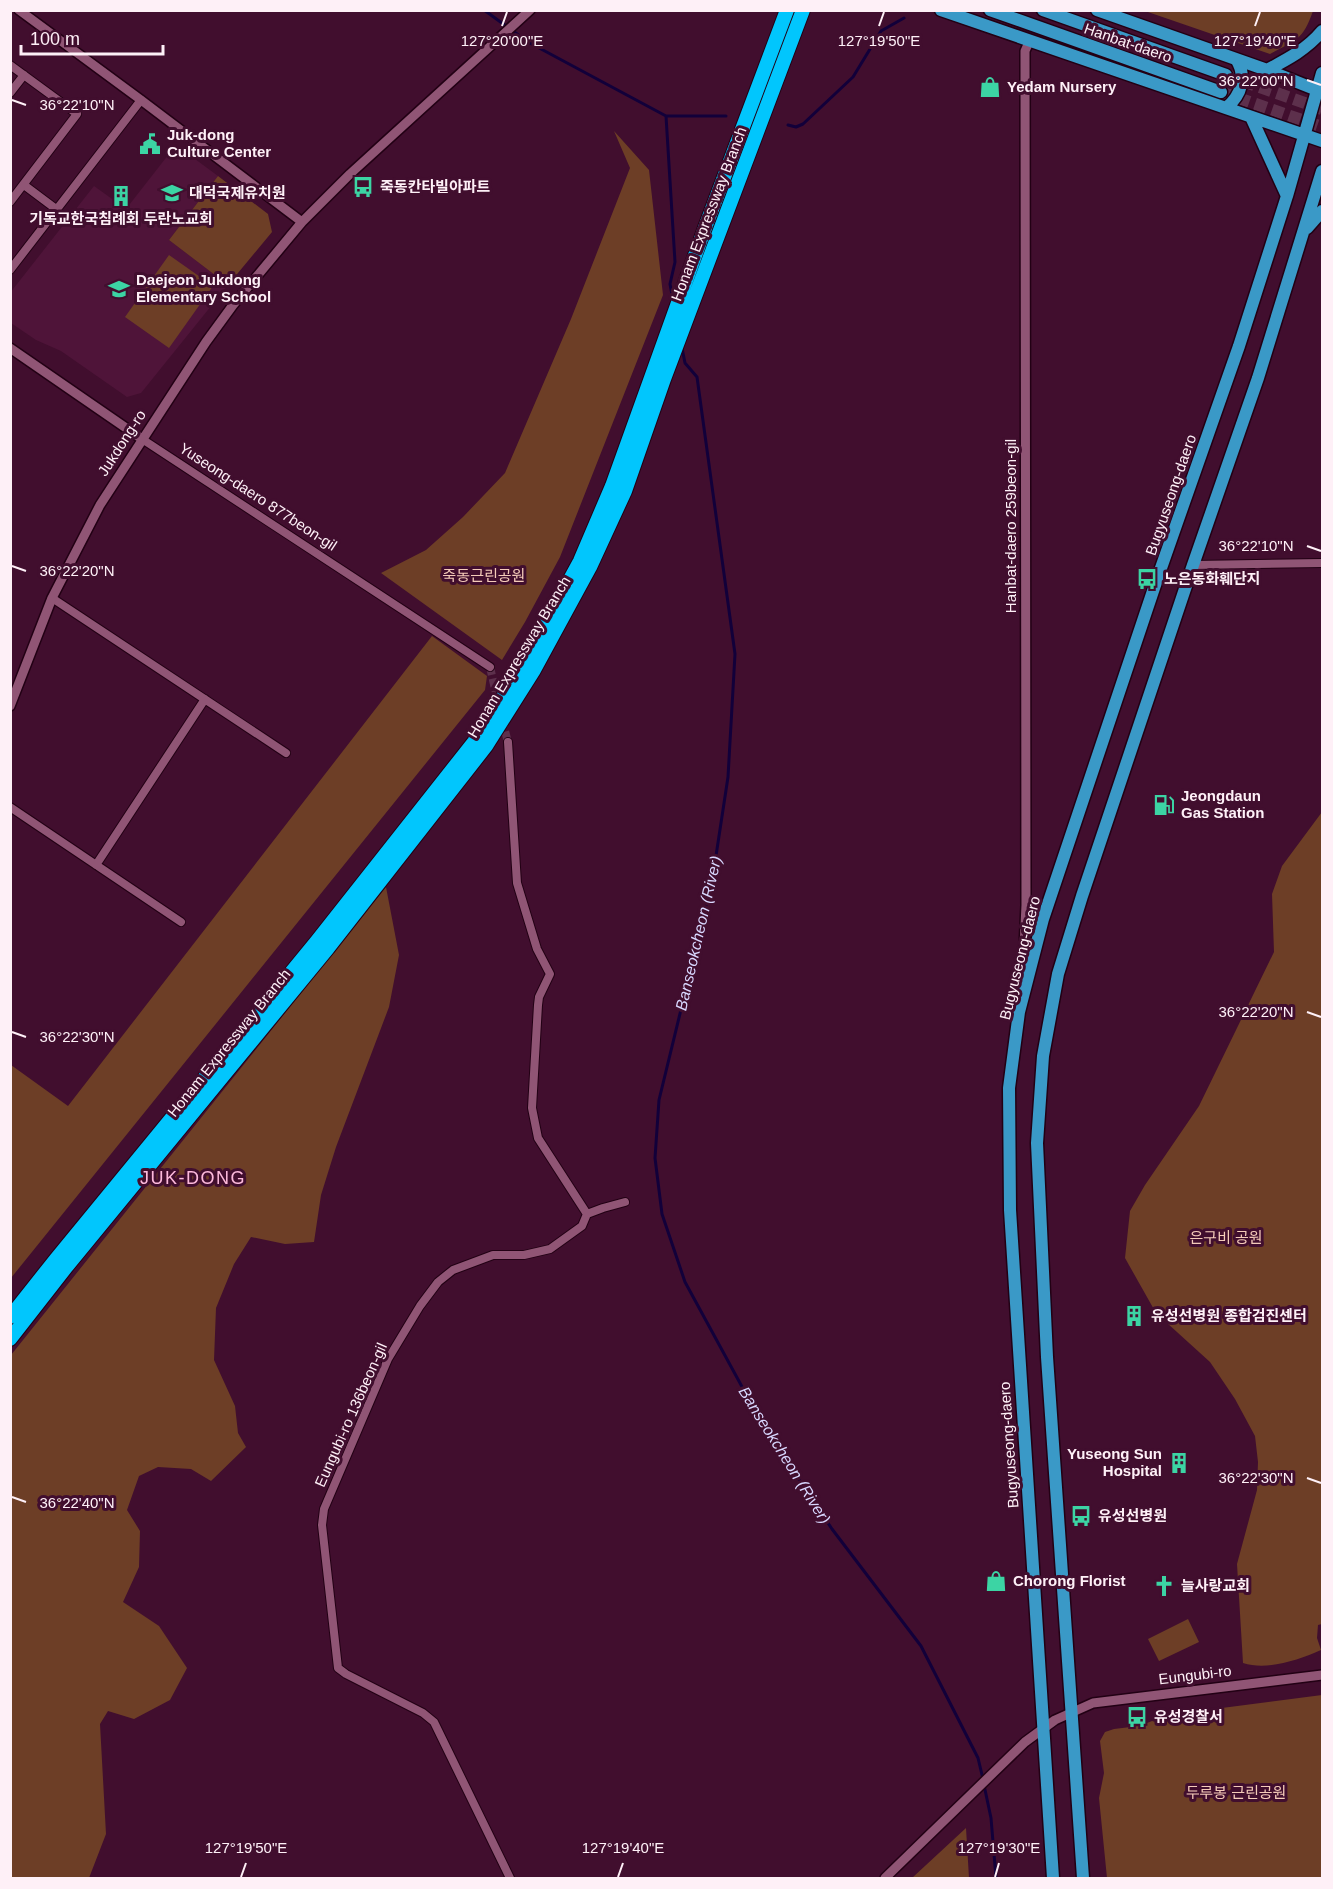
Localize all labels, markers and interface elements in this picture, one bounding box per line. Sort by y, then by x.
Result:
scale bar [21,18,164,56]
street label: Hanbat-daero [1082,20,1174,65]
text: 100 m [30,29,80,49]
text: 127°20'00"E [461,32,543,49]
text: 127°19'50"E [838,32,920,49]
text: 127°19'40"E [1214,32,1296,49]
text: 36°22'00"N [1218,72,1294,89]
shop icon: Yedam Nursery [978,75,1002,99]
place label: Yedam Nursery [1007,78,1117,95]
text: 36°22'10"N [39,96,115,113]
street label: Honam Expressway Branch [667,124,750,303]
place label: Juk-dong Culture Center [167,126,271,160]
public building icon: Juk-dong Culture Center [138,132,162,156]
bus stop icon: 죽동칸타빌아파트 [351,175,375,199]
place label: 죽동칸타빌아파트 [380,178,491,195]
school or university icon: 대덕국제유치원 [160,181,184,205]
building icon: 기독교한국침례회 두란노교회 [109,184,133,208]
place label: 대덕국제유치원 [189,184,286,201]
place label: 기독교한국침례회 두란노교회 [29,210,213,227]
place label: Daejeon Jukdong Elementary School [136,271,271,305]
school or university icon: Daejeon Jukdong Elementary School [107,277,131,301]
street label: Jukdong-ro [94,407,149,479]
street label: Bugyuseong-daero [1142,432,1199,558]
street label: Yuseong-daero 877beon-gil [176,439,340,554]
street label: Hanbat-daero 259beon-gil [1002,439,1019,613]
text: 36°22'10"N [1218,537,1294,554]
text: 36°22'20"N [39,562,115,579]
park label: 죽동근린공원 [443,567,525,584]
bus stop icon: 노은동화훼단지 [1135,567,1159,591]
place label: 노은동화훼단지 [1164,570,1261,587]
street label: Honam Expressway Branch [464,573,574,740]
place label: Jeongdaun Gas Station [1181,787,1264,821]
fuel station icon: Jeongdaun Gas Station [1152,793,1176,817]
water label: Banseokcheon (River) [672,854,725,1012]
street label: Bugyuseong-daero [996,894,1043,1021]
street label: Honam Expressway Branch [164,965,293,1120]
text: 36°22'20"N [1218,1003,1294,1020]
text: 36°22'30"N [39,1028,115,1045]
district label: JUK-DONG [140,1168,246,1188]
park label: 은구비 공원 [1189,1229,1263,1246]
building icon: 유성선병원 종합검진센터 [1122,1304,1146,1328]
place label: 유성선병원 종합검진센터 [1151,1307,1307,1324]
street label: Eungubi-ro 136beon-gil [311,1340,390,1489]
street label: Bugyuseong-daero [996,1381,1021,1509]
water label: Banseokcheon (River) [735,1384,834,1527]
place label: Yuseong Sun Hospital [1067,1445,1162,1479]
building icon: Yuseong Sun Hospital [1167,1451,1191,1475]
text: 36°22'30"N [1218,1469,1294,1486]
text: 36°22'40"N [39,1494,115,1511]
bus stop icon: 유성선병원 [1069,1504,1093,1528]
place label: 유성선병원 [1098,1507,1167,1524]
shop icon: Chorong Florist [984,1569,1008,1593]
place label: Chorong Florist [1013,1572,1126,1589]
church icon: 늘사랑교회 [1152,1574,1176,1598]
place label: 늘사랑교회 [1181,1577,1250,1594]
street label: Eungubi-ro [1157,1662,1232,1687]
bus stop icon: 유성경찰서 [1125,1705,1149,1729]
place label: 유성경찰서 [1154,1708,1223,1725]
park label: 두루봉 근린공원 [1186,1784,1286,1801]
text: 127°19'50"E [205,1839,287,1856]
text: 127°19'40"E [582,1839,664,1856]
text: 127°19'30"E [958,1839,1040,1856]

